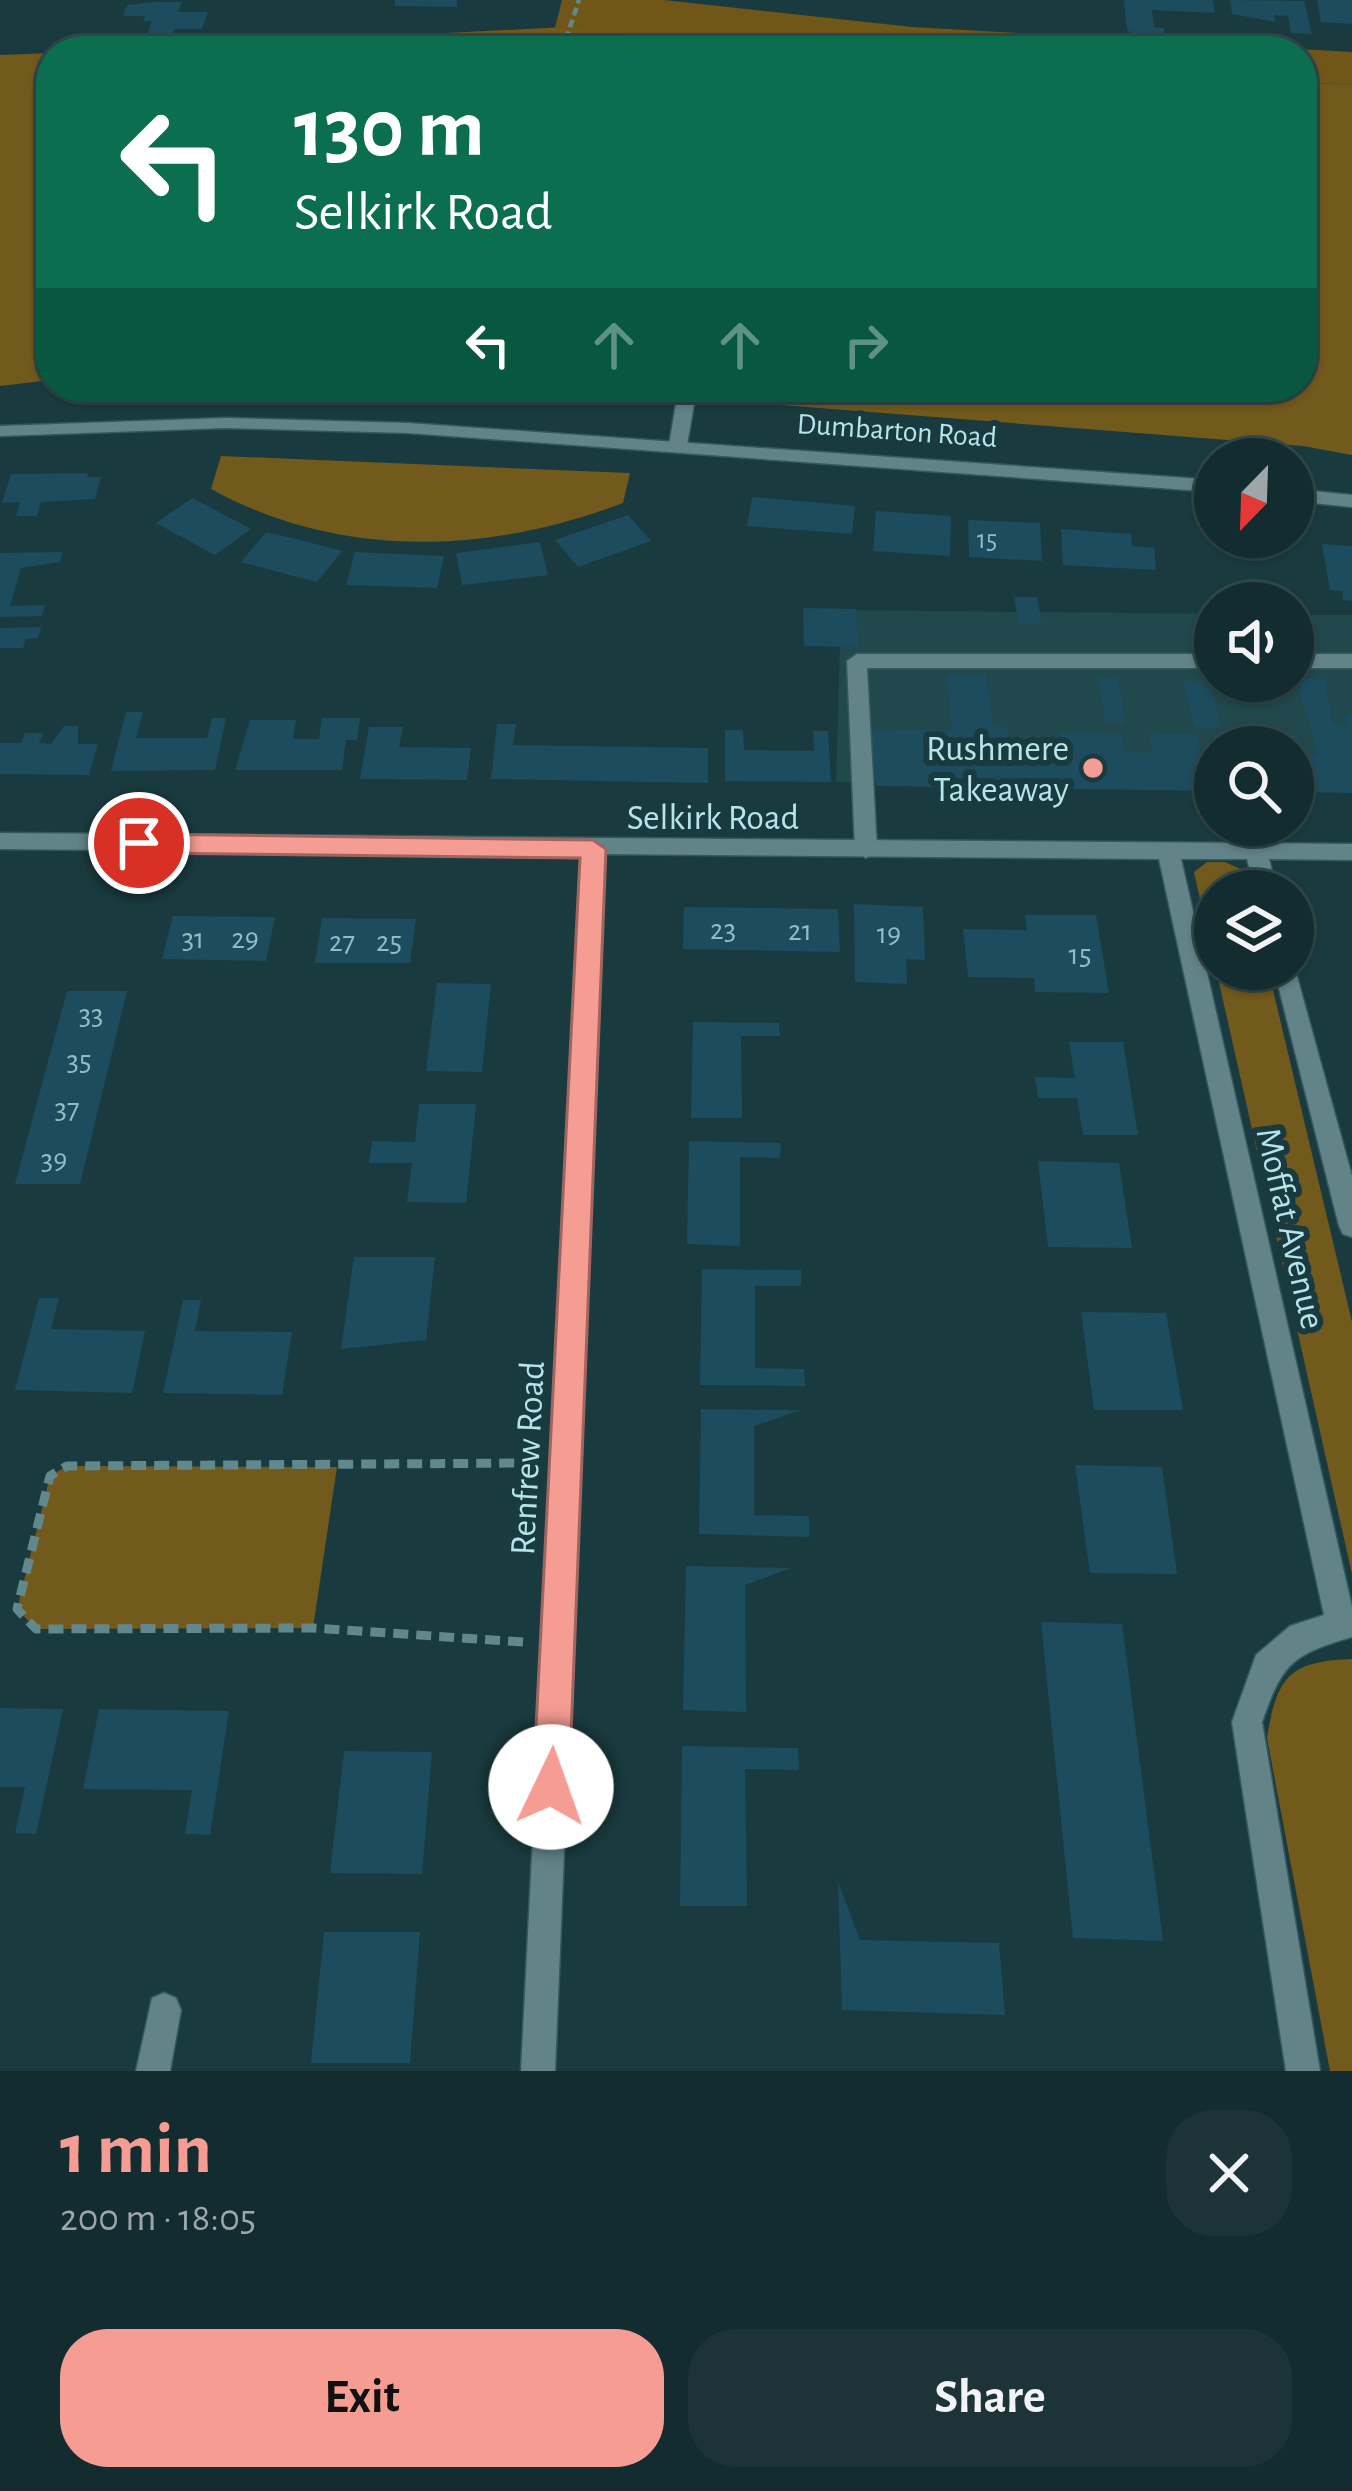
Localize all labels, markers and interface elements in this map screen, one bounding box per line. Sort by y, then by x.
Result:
icon: left [96,84,252,240]
text: 130 m [294,88,485,172]
text: Selkirk Road [294,186,553,240]
icon: left [455,312,521,378]
icon: ahead [581,312,647,378]
icon: ahead [707,312,773,378]
icon: right [833,312,899,378]
street label: Dumbarton Road [796,409,998,453]
north arrow [1194,438,1314,558]
map controls [1194,438,1314,990]
house number: 15 [977,526,997,553]
button: sound [1194,582,1314,702]
button: search [1194,726,1314,846]
place label: Rushmere Takeaway [926,731,1069,808]
marker: Rushmere Takeaway [1080,755,1106,781]
pin [88,792,190,894]
street label: Selkirk Road [627,800,799,836]
icon: arrive [106,810,172,876]
button: layers [1194,870,1314,990]
house number: 23 [710,915,736,945]
house number: 21 [788,916,812,946]
house number: 19 [877,919,901,949]
house number: 31 [182,924,204,954]
house number: 29 [231,924,259,954]
house number: 27 [329,927,355,957]
house number: 25 [376,927,402,957]
house number: 15 [1069,940,1091,970]
house number: 33 [79,1000,103,1030]
house number: 35 [67,1046,91,1076]
house number: 37 [55,1094,79,1124]
street label: Moffat Avenue [1249,1124,1331,1332]
house number: 39 [41,1145,67,1175]
street label: Renfrew Road [505,1360,551,1556]
position arrow [488,1724,614,1850]
button: close [1166,2110,1292,2236]
text: 1 min [60,2114,212,2186]
text: 200 m · 18:05 [60,2199,256,2238]
button: Exit [60,2329,664,2467]
button: Share [688,2329,1292,2467]

